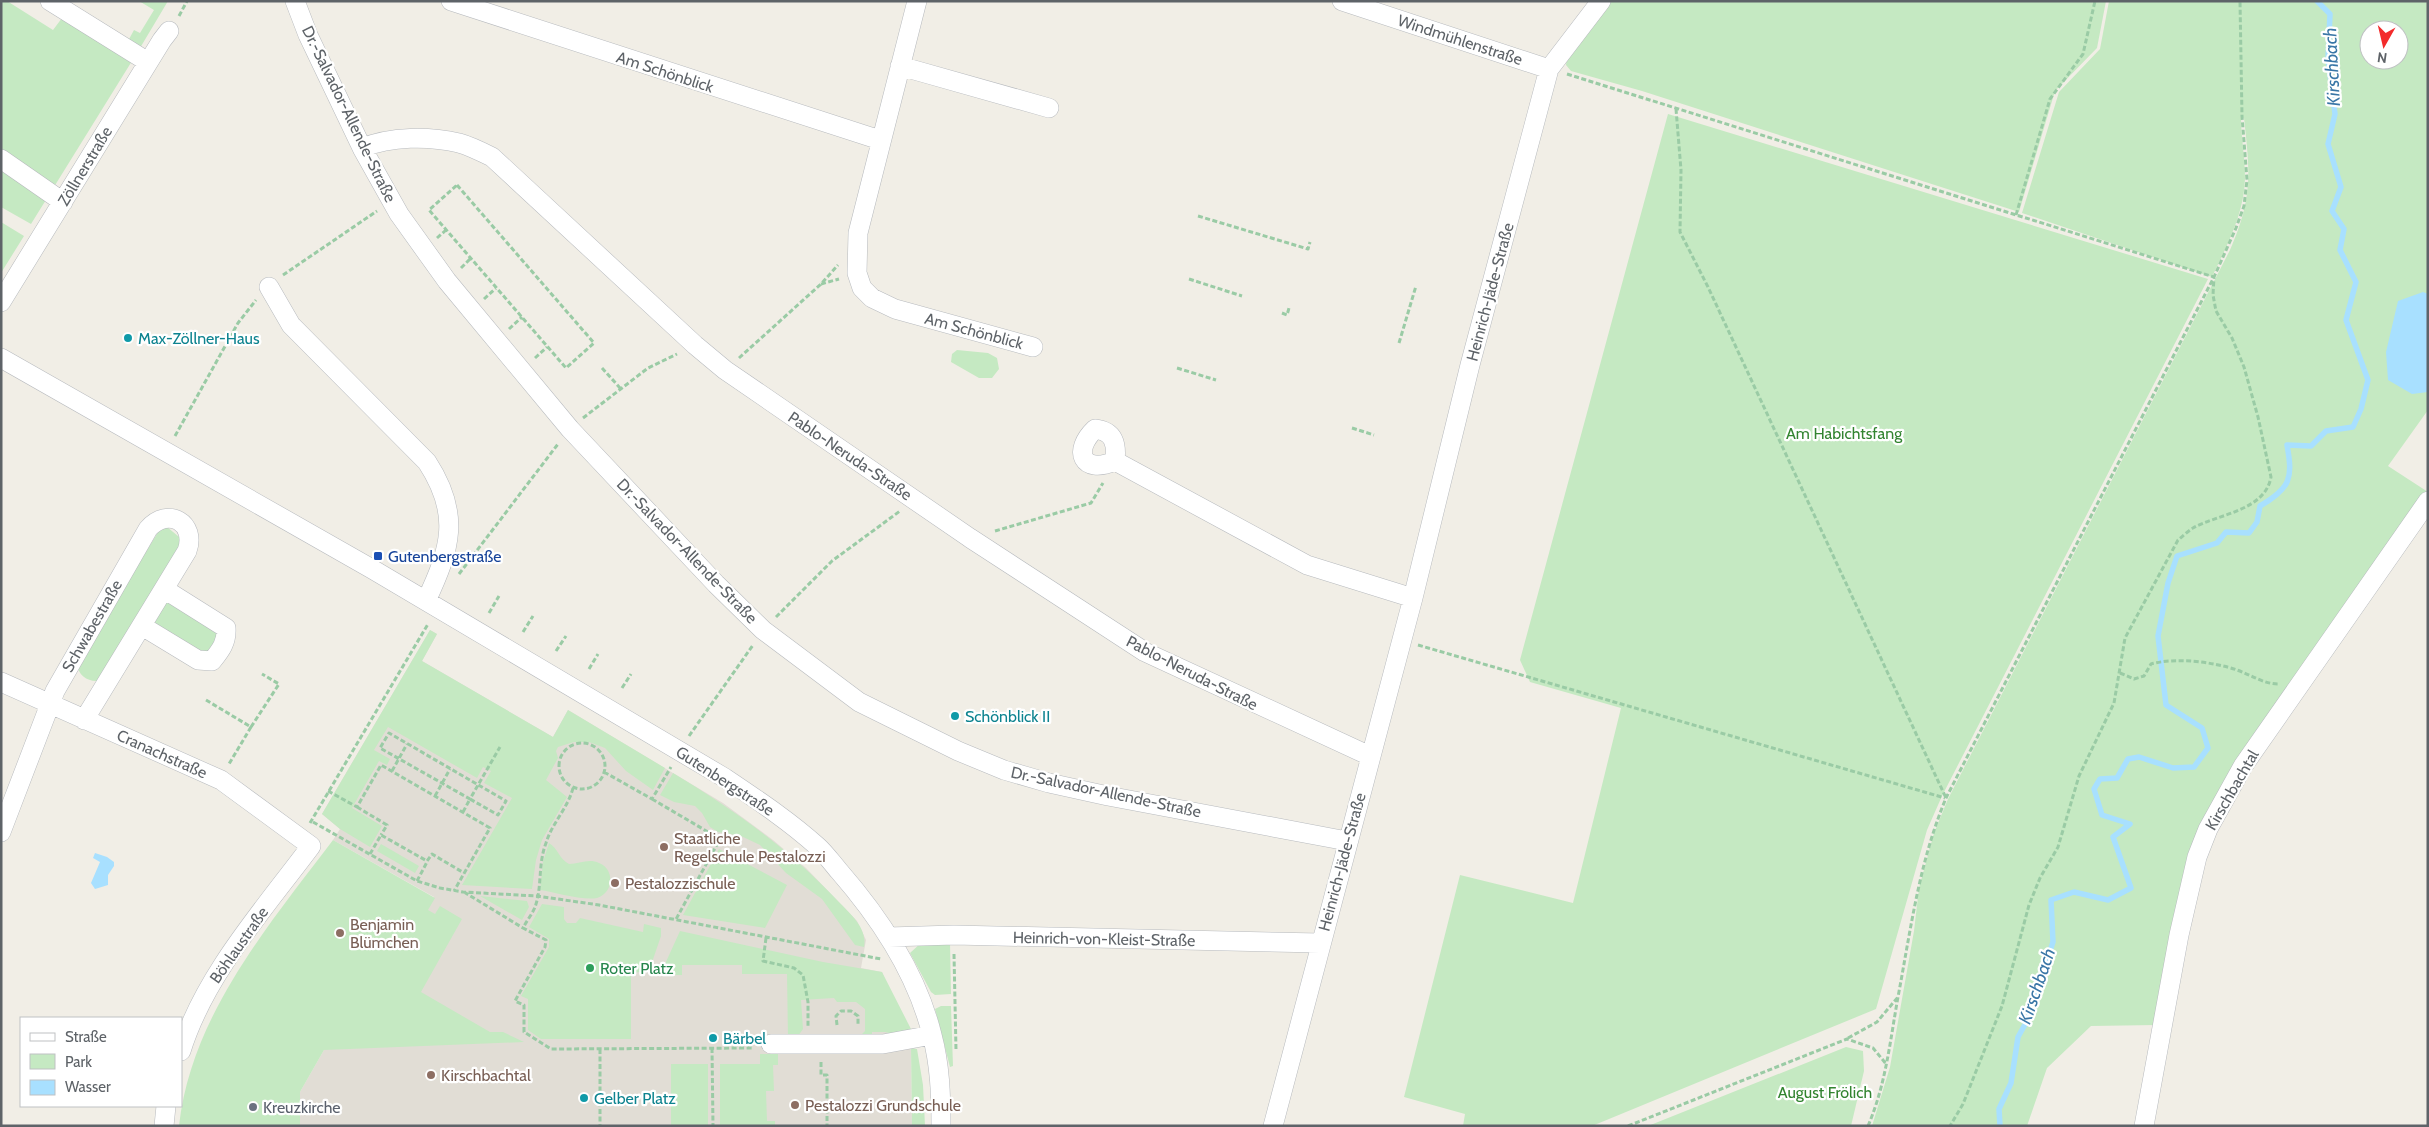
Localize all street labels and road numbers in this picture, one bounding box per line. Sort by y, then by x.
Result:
street label: Windmühlenstraße [1395,11,1525,69]
street label: Dr.-Salvador-Allende-Straße [298,23,400,205]
street label: Am Schönblick [614,47,717,97]
street label: Zöllnerstraße [54,123,116,209]
street label: Heinrich-Jäde-Straße [1462,221,1518,363]
street label: Am Schönblick [923,309,1026,353]
street label: Pablo-Neruda-Straße [785,408,915,504]
street label: Dr.-Salvador-Allende-Straße [613,475,761,627]
street label: Schwabestraße [58,576,126,676]
street label: Pablo-Neruda-Straße [1123,632,1261,714]
street label: Cranachstraße [114,726,210,782]
street label: Gutenbergstraße [672,742,778,820]
street label: Kirschbachtal [2201,746,2263,834]
street label: Dr.-Salvador-Allende-Straße [1009,763,1203,821]
street label: Heinrich-Jäde-Straße [1314,791,1370,933]
street label: Böhlaustraße [206,903,272,987]
street label: Heinrich-von-Kleist-Straße [1013,928,1195,950]

